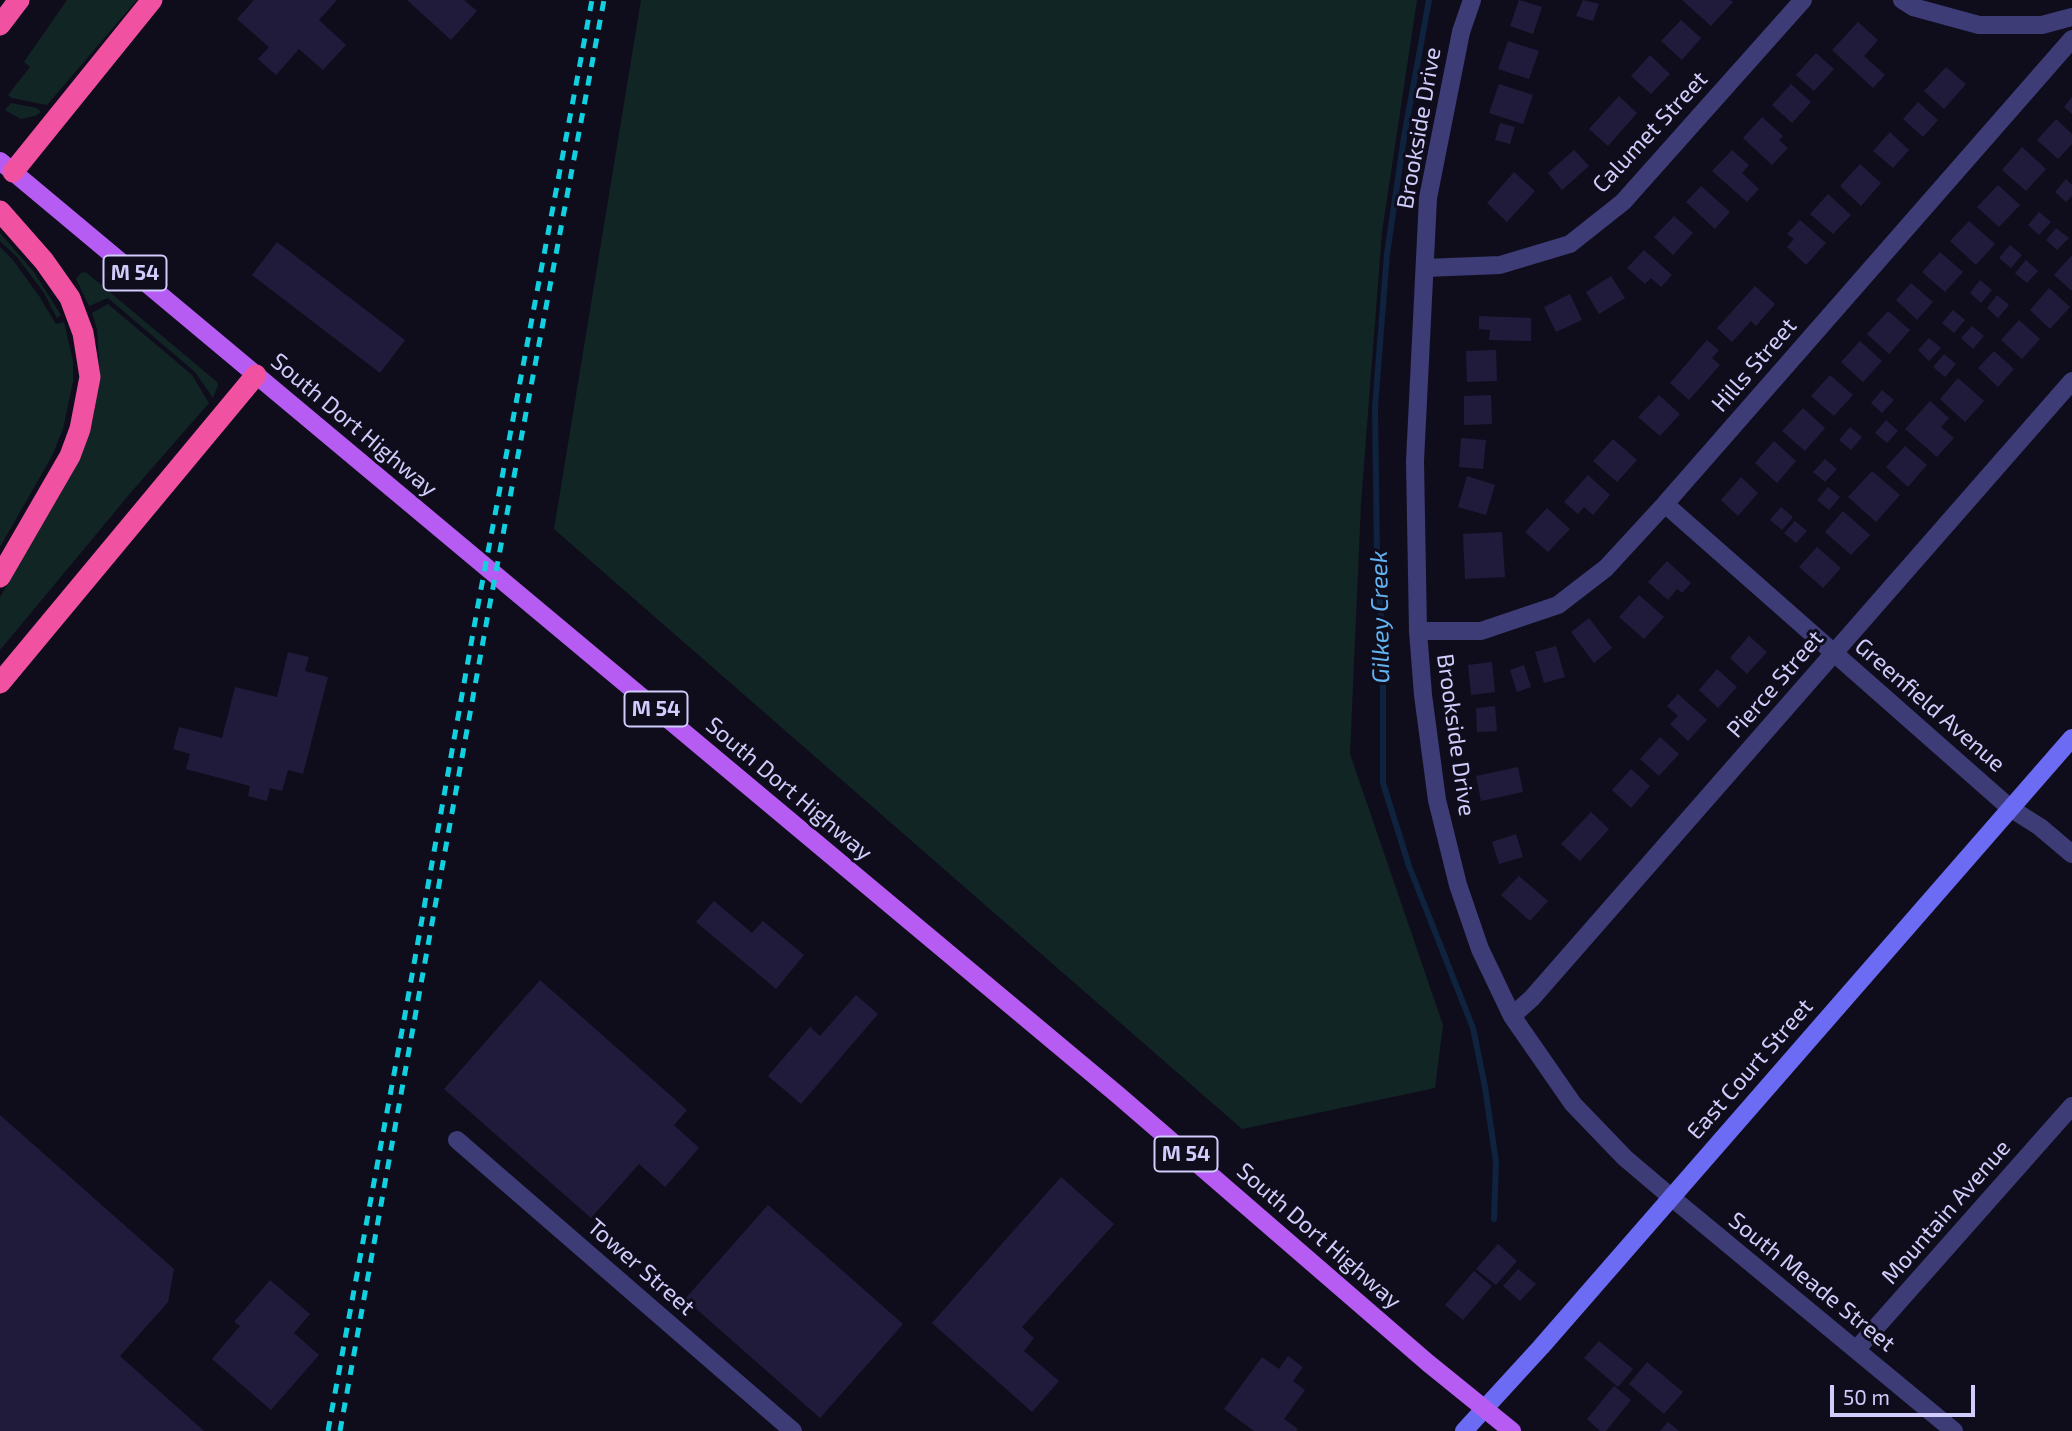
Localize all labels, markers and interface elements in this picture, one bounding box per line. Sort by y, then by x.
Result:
street label: Brookside Drive [1391,45,1447,211]
street label: Calumet Street [1587,66,1713,198]
road number: M 54 [104,256,166,290]
street label: Hills Street [1706,312,1802,418]
street label: South Dort Highway [265,347,443,503]
water label: Gilkey Creek [1364,550,1396,684]
street label: Pierce Street [1721,625,1829,743]
street label: Greenfield Avenue [1849,632,2011,778]
street label: Brookside Drive [1431,652,1481,818]
road number: M 54 [624,692,688,726]
street label: South Dort Highway [700,711,878,867]
street label: East Court Street [1681,993,1819,1145]
street label: Mountain Avenue [1876,1134,2016,1290]
road number: M 54 [1154,1136,1218,1172]
street label: South Dort Highway [1231,1157,1407,1315]
street label: South Meade Street [1723,1206,1901,1358]
street label: Tower Street [582,1213,700,1321]
scale bar [1834,1372,1979,1416]
text: 50 m [1843,1384,1890,1409]

